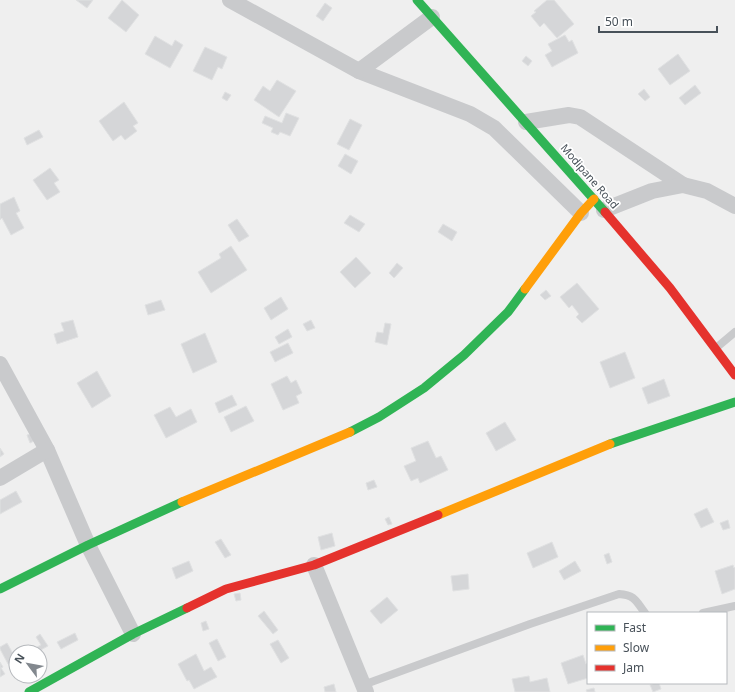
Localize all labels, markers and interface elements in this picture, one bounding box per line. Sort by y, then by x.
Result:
scale bar [599,8,717,34]
text: 50 m [605,13,633,30]
street label: Modipane Road [558,140,622,212]
legend [587,612,727,684]
text: Fast [623,619,647,636]
text: Slow [623,639,650,656]
north arrow [8,644,48,684]
text: N [10,651,28,666]
text: Jam [622,659,644,676]

